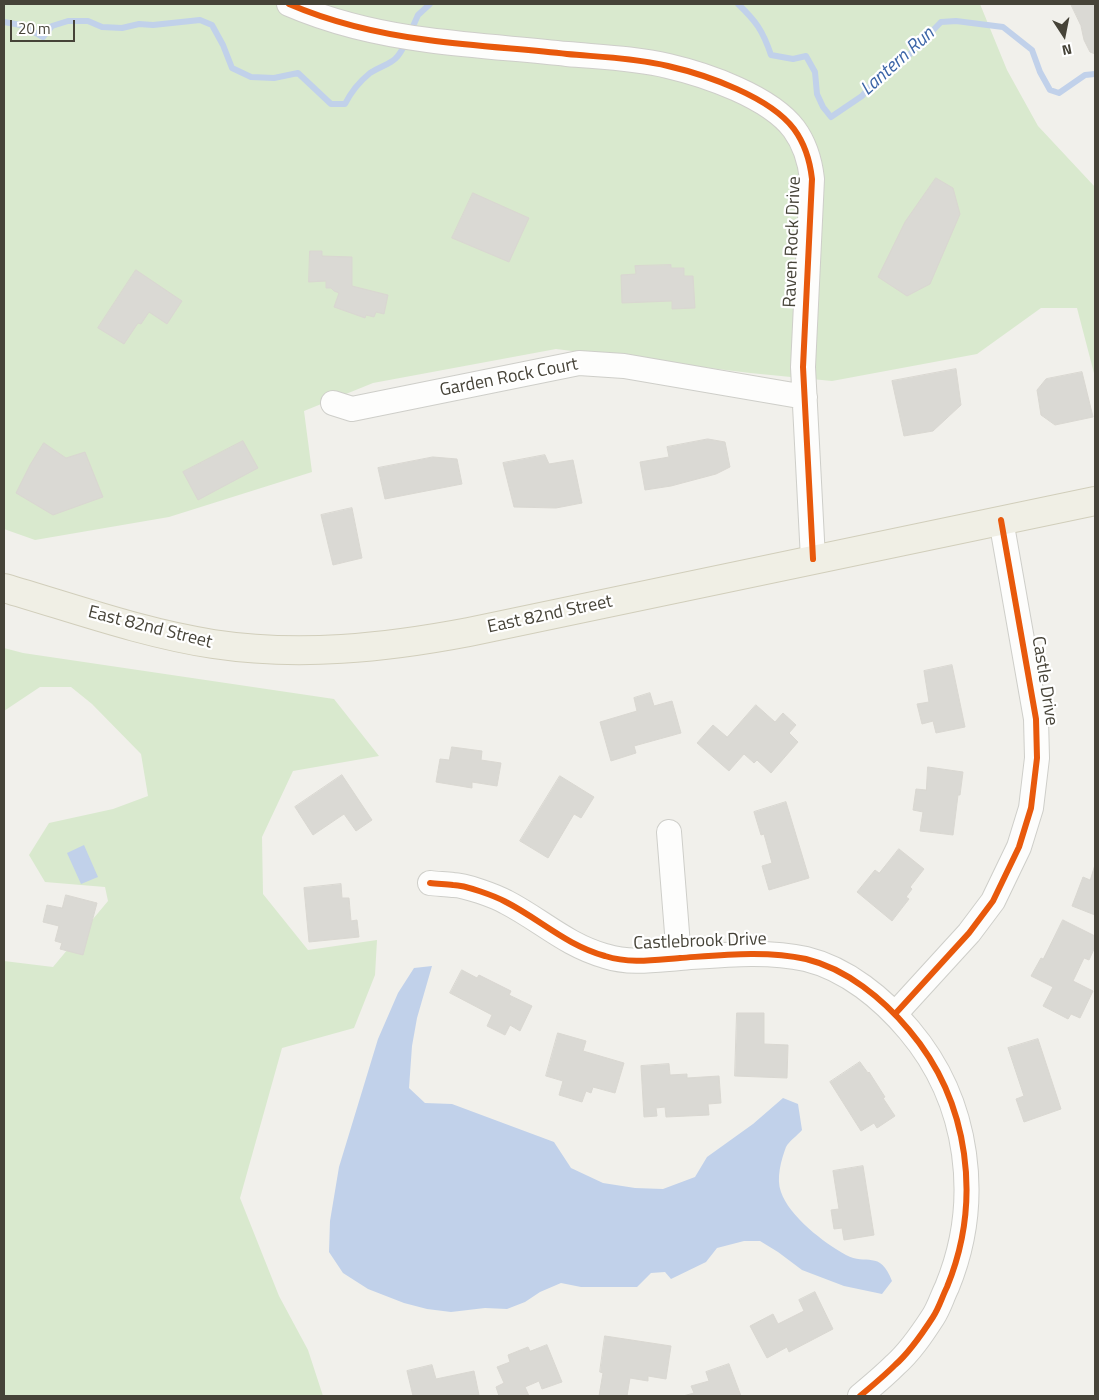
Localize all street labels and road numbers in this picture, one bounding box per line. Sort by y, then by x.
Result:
street label: Raven Rock Drive [780,176,806,308]
street label: Garden Rock Court [438,354,580,402]
street label: East 82nd Street [485,591,615,639]
street label: East 82nd Street [86,602,214,654]
street label: Castle Drive [1026,635,1062,727]
street label: Castlebrook Drive [633,929,767,955]

